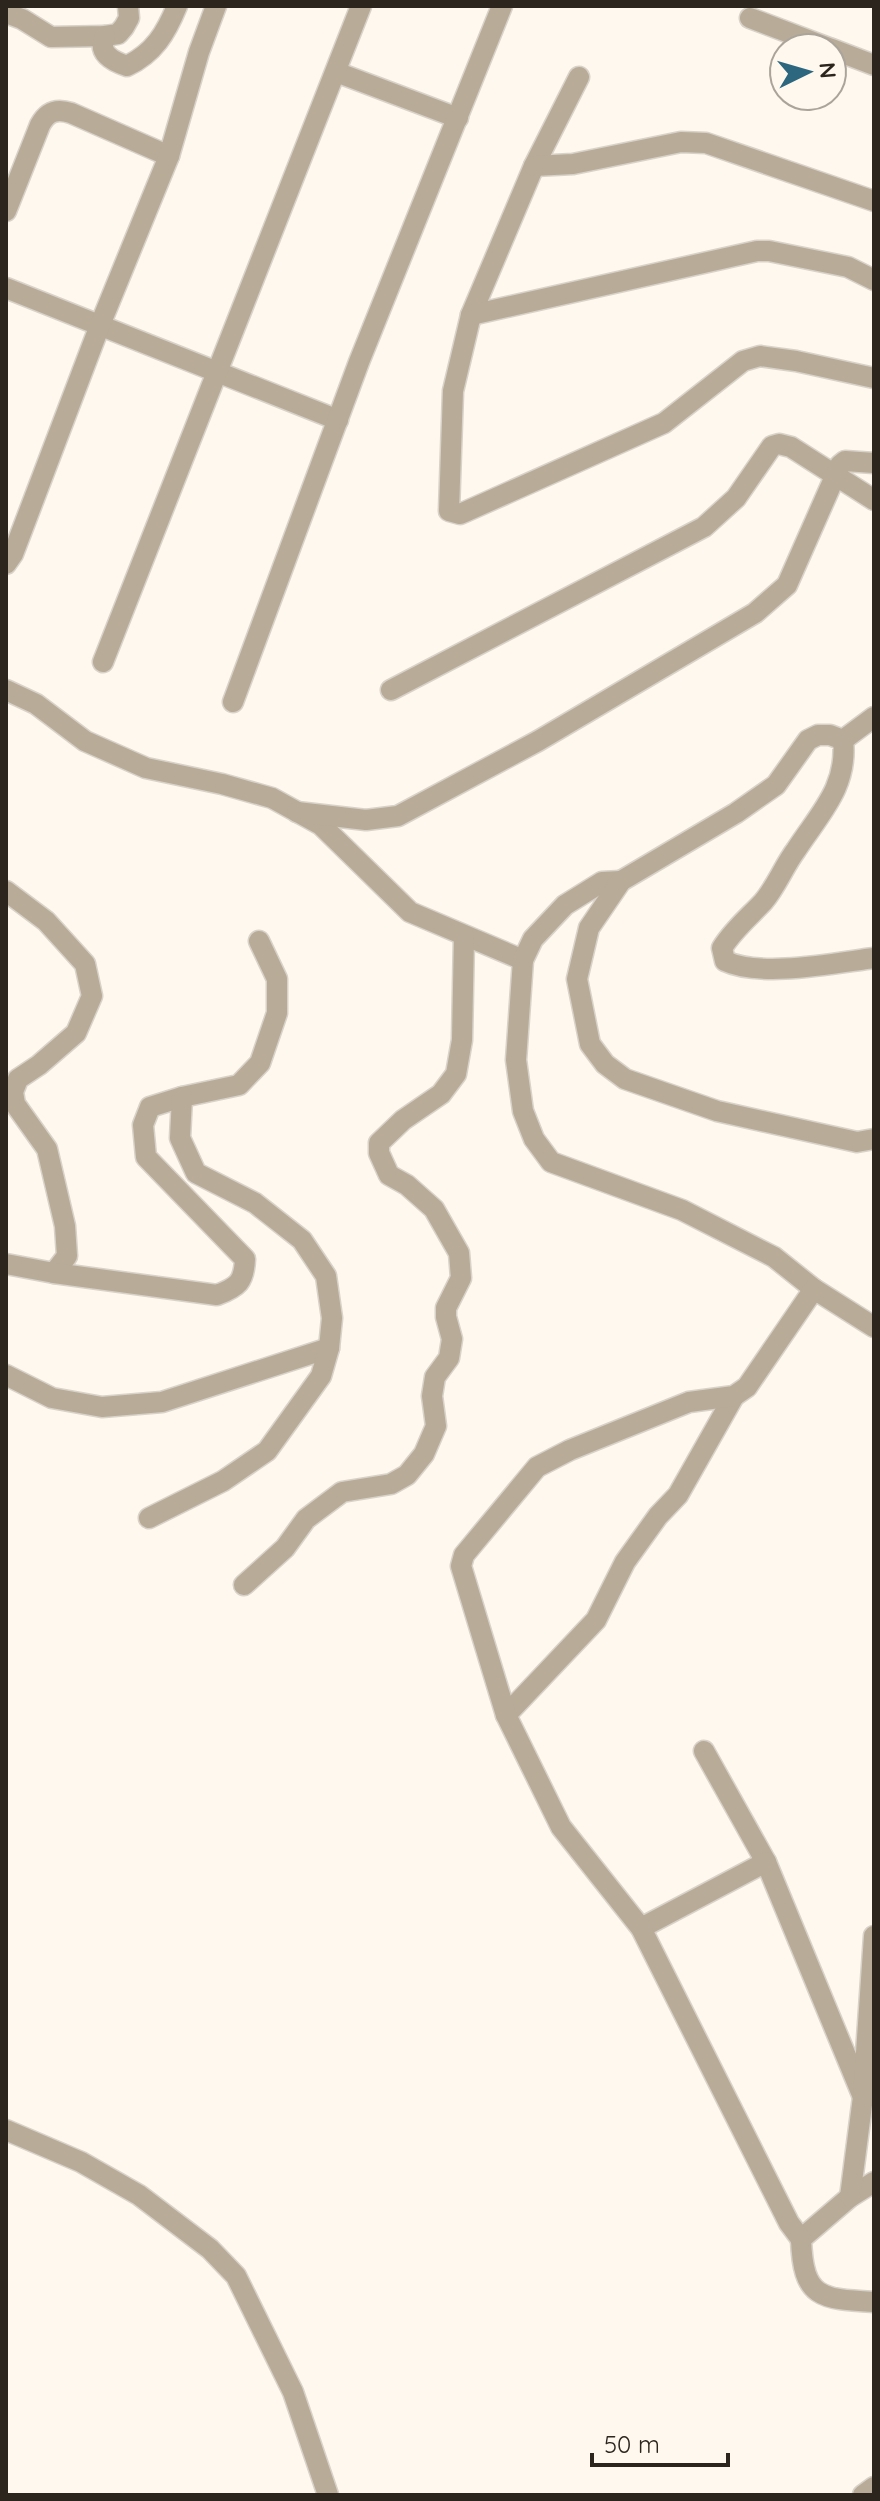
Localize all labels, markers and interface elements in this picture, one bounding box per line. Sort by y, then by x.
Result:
north arrow [768,32,848,112]
text: N [813,61,843,80]
scale bar [592,2417,728,2467]
text: 50 m [604,2429,660,2459]

